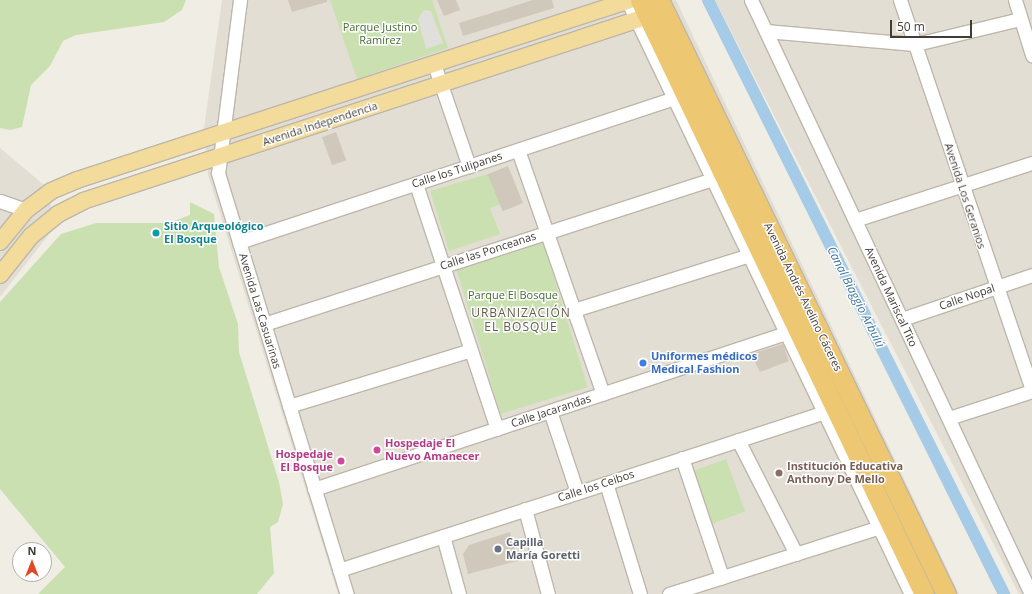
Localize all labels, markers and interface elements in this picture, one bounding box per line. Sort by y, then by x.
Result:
scale bar [892,12,974,38]
text: 50 m [897,18,925,35]
park label: Parque Justino Ramírez [343,21,417,47]
street label: Avenida Independencia [261,99,379,149]
street label: Avenida Los Geranios [942,141,988,251]
street label: Calle los Tulipanes [410,149,504,191]
place label: Sitio Arqueológico El Bosque [164,220,264,246]
street label: Avenida Andrés Avelino Cáceres [761,220,845,374]
marker: Sitio Arqueológico El Bosque [151,228,161,238]
street label: Calle las Ponceanas [438,229,538,273]
water label: Canal Biaggio Arbulú [824,244,888,350]
street label: Avenida Mariscal Tito [862,245,920,349]
street label: Avenida Las Casuarinas [236,252,284,370]
street label: Calle Nopal [937,281,997,313]
park label: Parque El Bosque [468,288,558,302]
district label: URBANIZACIÓN EL BOSQUE [471,306,571,334]
place label: Uniformes médicos Medical Fashion [651,350,757,376]
marker: Uniformes médicos Medical Fashion [638,358,648,368]
street label: Calle Jacarandas [509,392,593,430]
place label: Hospedaje El Nuevo Amanecer [385,437,480,463]
marker: Hospedaje El Nuevo Amanecer [372,445,382,455]
place label: Hospedaje El Bosque [275,448,333,474]
marker: Hospedaje El Bosque [336,456,346,466]
place label: Institución Educativa Anthony De Mello [787,460,903,486]
street label: Calle los Ceibos [556,467,636,505]
marker: Institución Educativa Anthony De Mello [774,468,784,478]
place label: Capilla María Goretti [506,536,580,562]
north arrow [12,542,52,582]
text: N [28,543,36,558]
marker: Capilla María Goretti [493,544,503,554]

